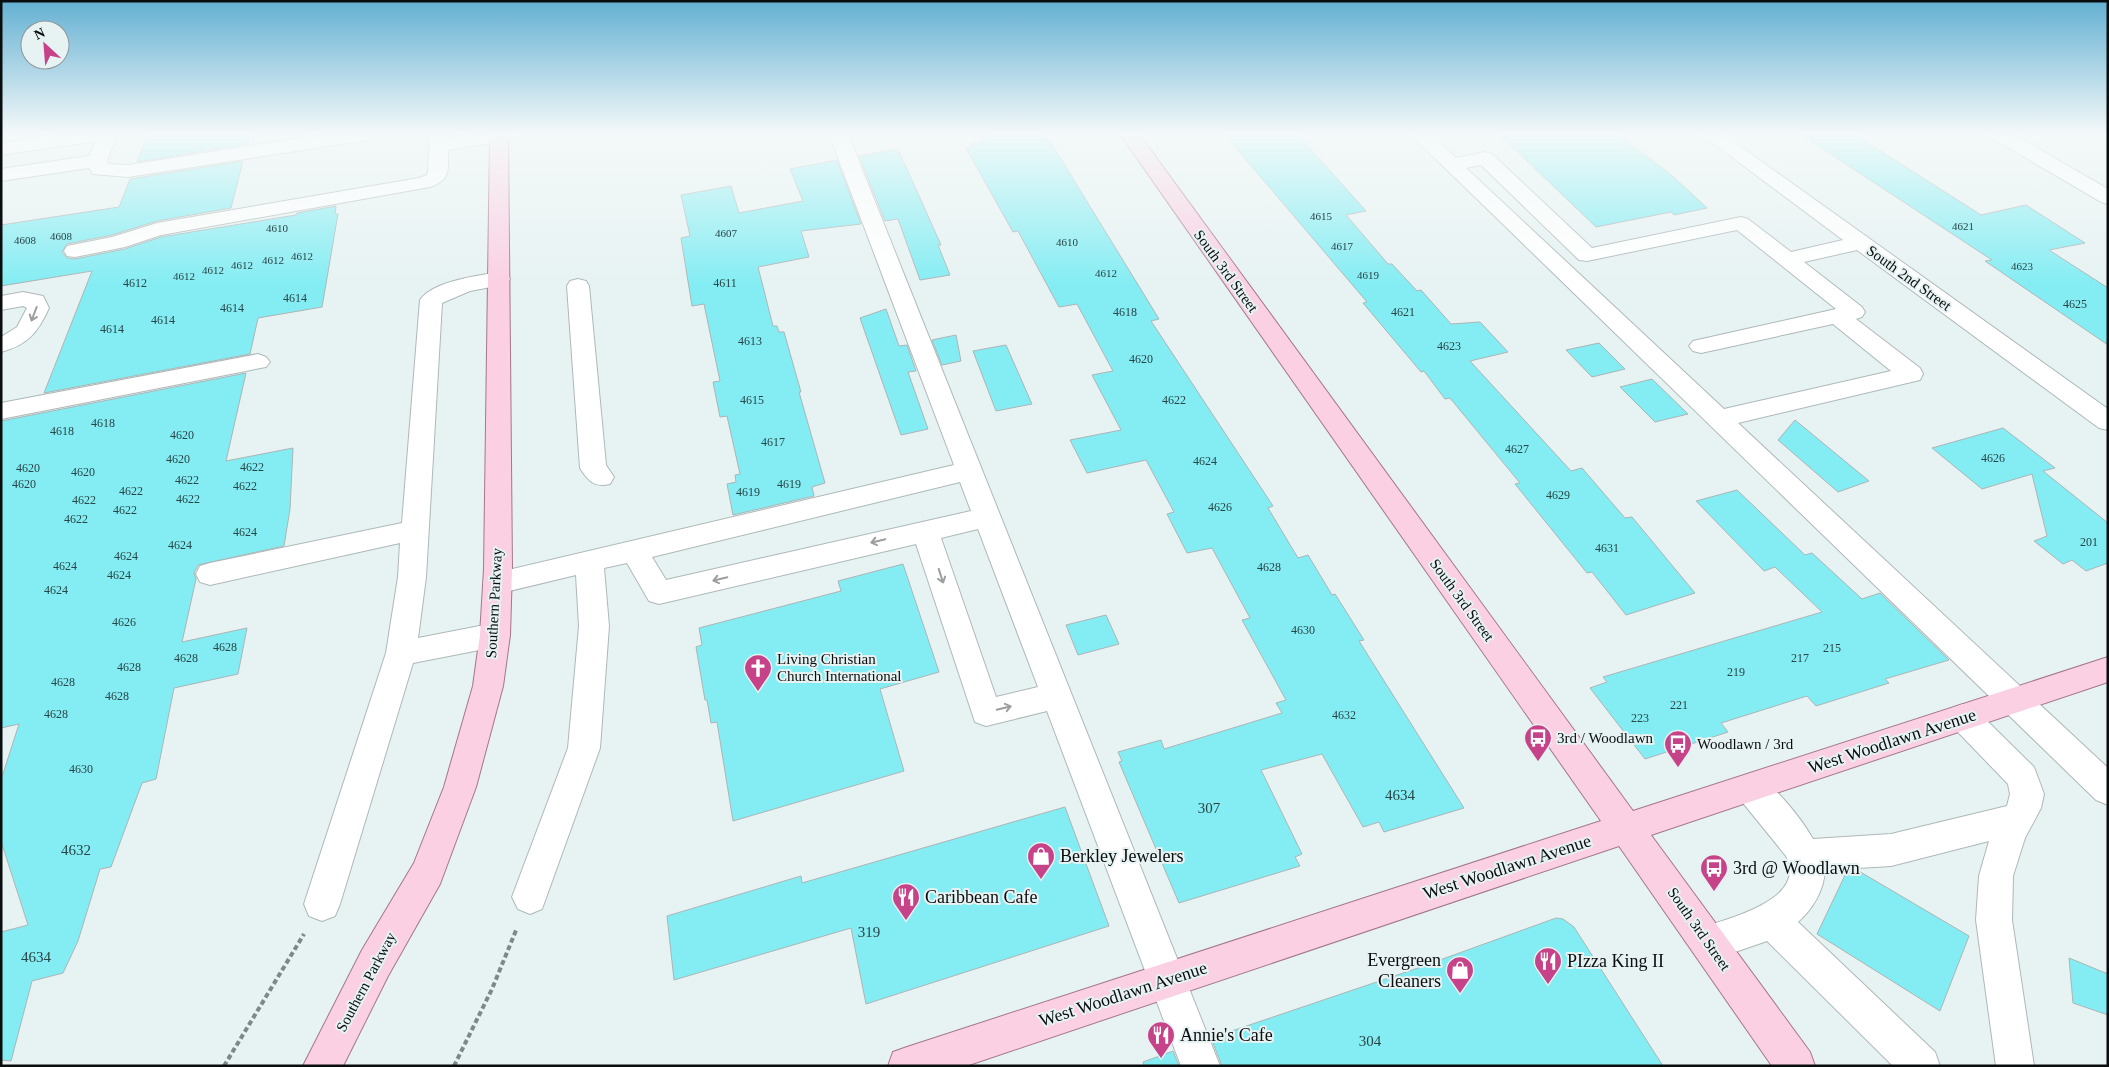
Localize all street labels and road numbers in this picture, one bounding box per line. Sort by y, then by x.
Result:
street label: South 3rd Street [1191,227,1262,316]
street label: South 2nd Street [1864,242,1955,314]
street label: Southern Parkway [483,547,505,659]
street label: South 3rd Street [1427,556,1498,645]
street label: West Woodlawn Avenue [1805,704,1979,778]
street label: West Woodlawn Avenue [1420,830,1594,904]
street label: South 3rd Street [1664,884,1734,974]
street label: Southern Parkway [333,929,399,1034]
street label: West Woodlawn Avenue [1036,957,1210,1031]

